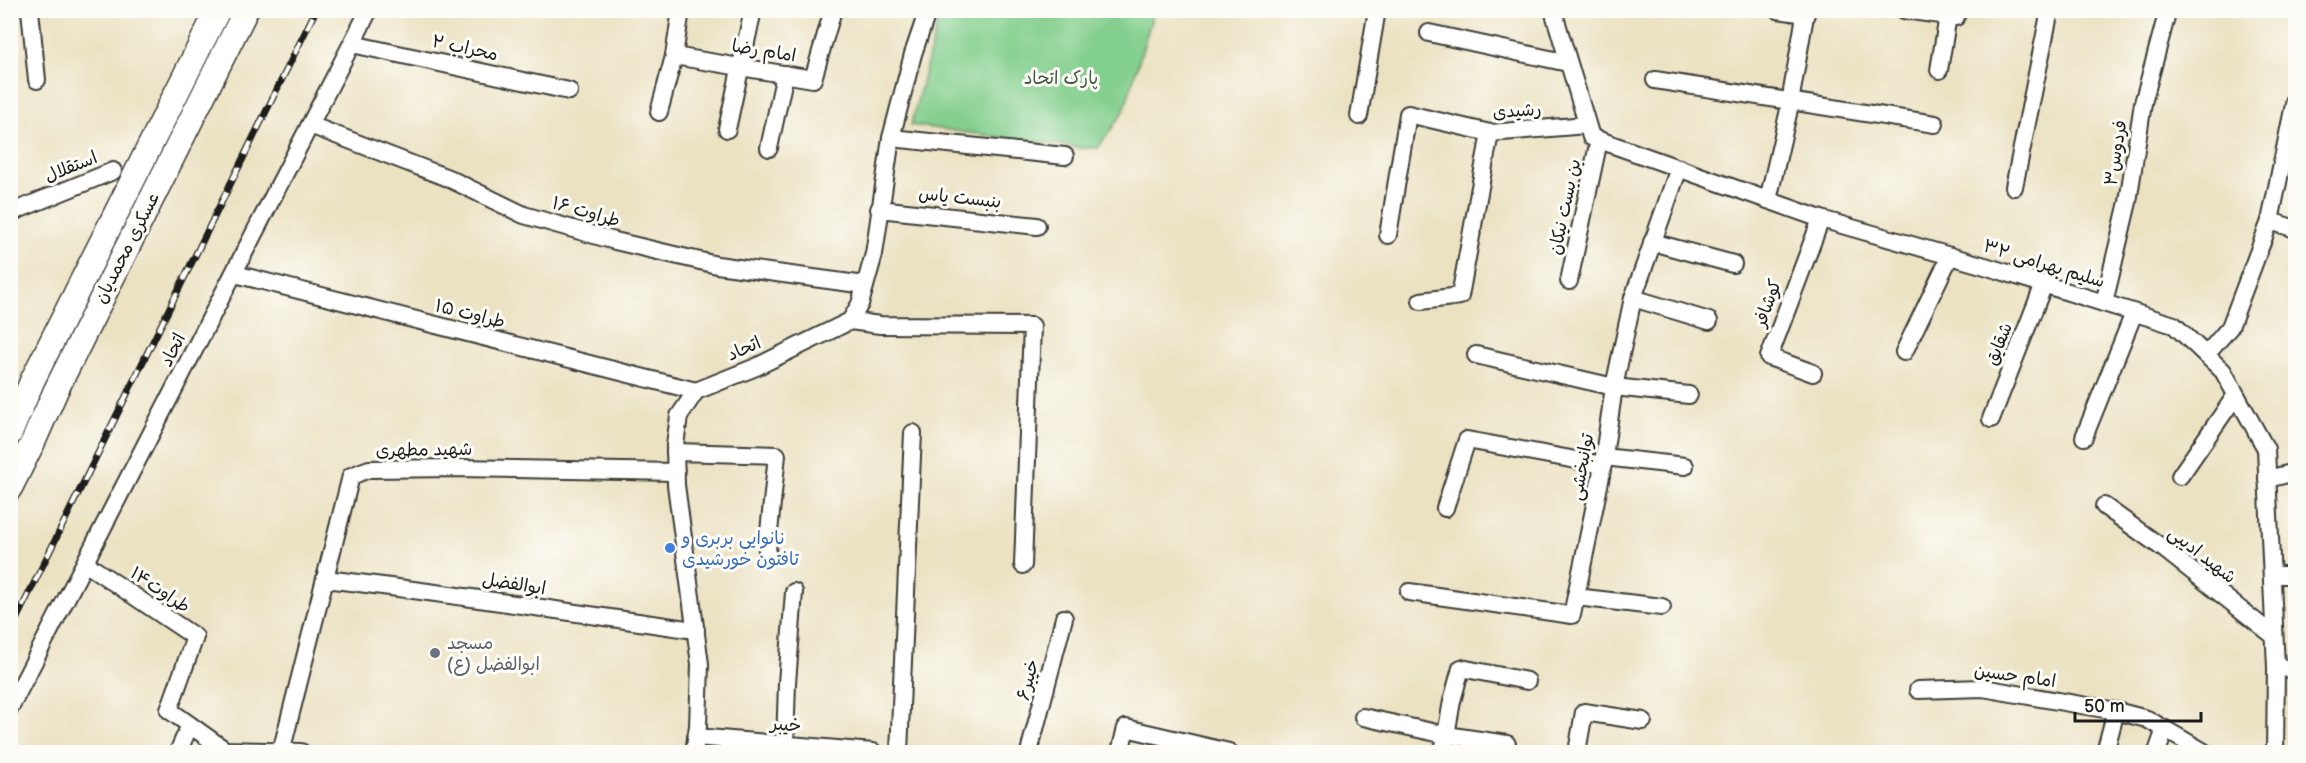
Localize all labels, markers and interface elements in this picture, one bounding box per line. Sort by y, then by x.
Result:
street label: محراب ۲ [430,31,500,65]
street label: امام رضا [730,36,798,69]
park label: پارک اتحاد [1024,68,1098,90]
street label: رشیدی [1492,99,1542,123]
street label: فردوس۳ [2100,119,2132,187]
street label: استقلال [42,147,100,187]
street label: بن بست نیکان [1545,157,1585,257]
street label: بنبست یاس [918,183,1002,213]
street label: عسکری محمدیان [90,189,164,307]
street label: طراوت ۱۶ [550,192,622,232]
street label: سلیم بهرامی ۳۲ [1980,236,2107,295]
street label: کوشافر [1749,276,1786,331]
street label: طراوت ۱۵ [433,295,507,333]
street label: شقایق [1981,320,2017,368]
street label: اتحاد [156,330,190,370]
street label: اتحاد [724,332,764,366]
street label: توانبخشی [1566,431,1598,502]
street label: شهید مطهری [376,439,472,461]
street label: شهید ادیبی [2164,522,2240,588]
place label: نانوایی بربری و تافتون خورشیدی [680,528,800,570]
marker: نانوایی بربری و تافتون خورشیدی [663,541,677,555]
street label: طراوت۱۴ [126,562,194,618]
street label: ابوالفضل [481,569,547,599]
place label: مسجد ابوالفضل (ع) [447,633,540,676]
marker: مسجد ابوالفضل (ع) [428,646,442,660]
street label: خیبر۶ [1013,657,1043,703]
street label: امام حسین [1972,660,2057,695]
scale bar [2075,685,2201,723]
text: 50 m [2084,696,2125,717]
street label: خیبر [768,713,802,737]

